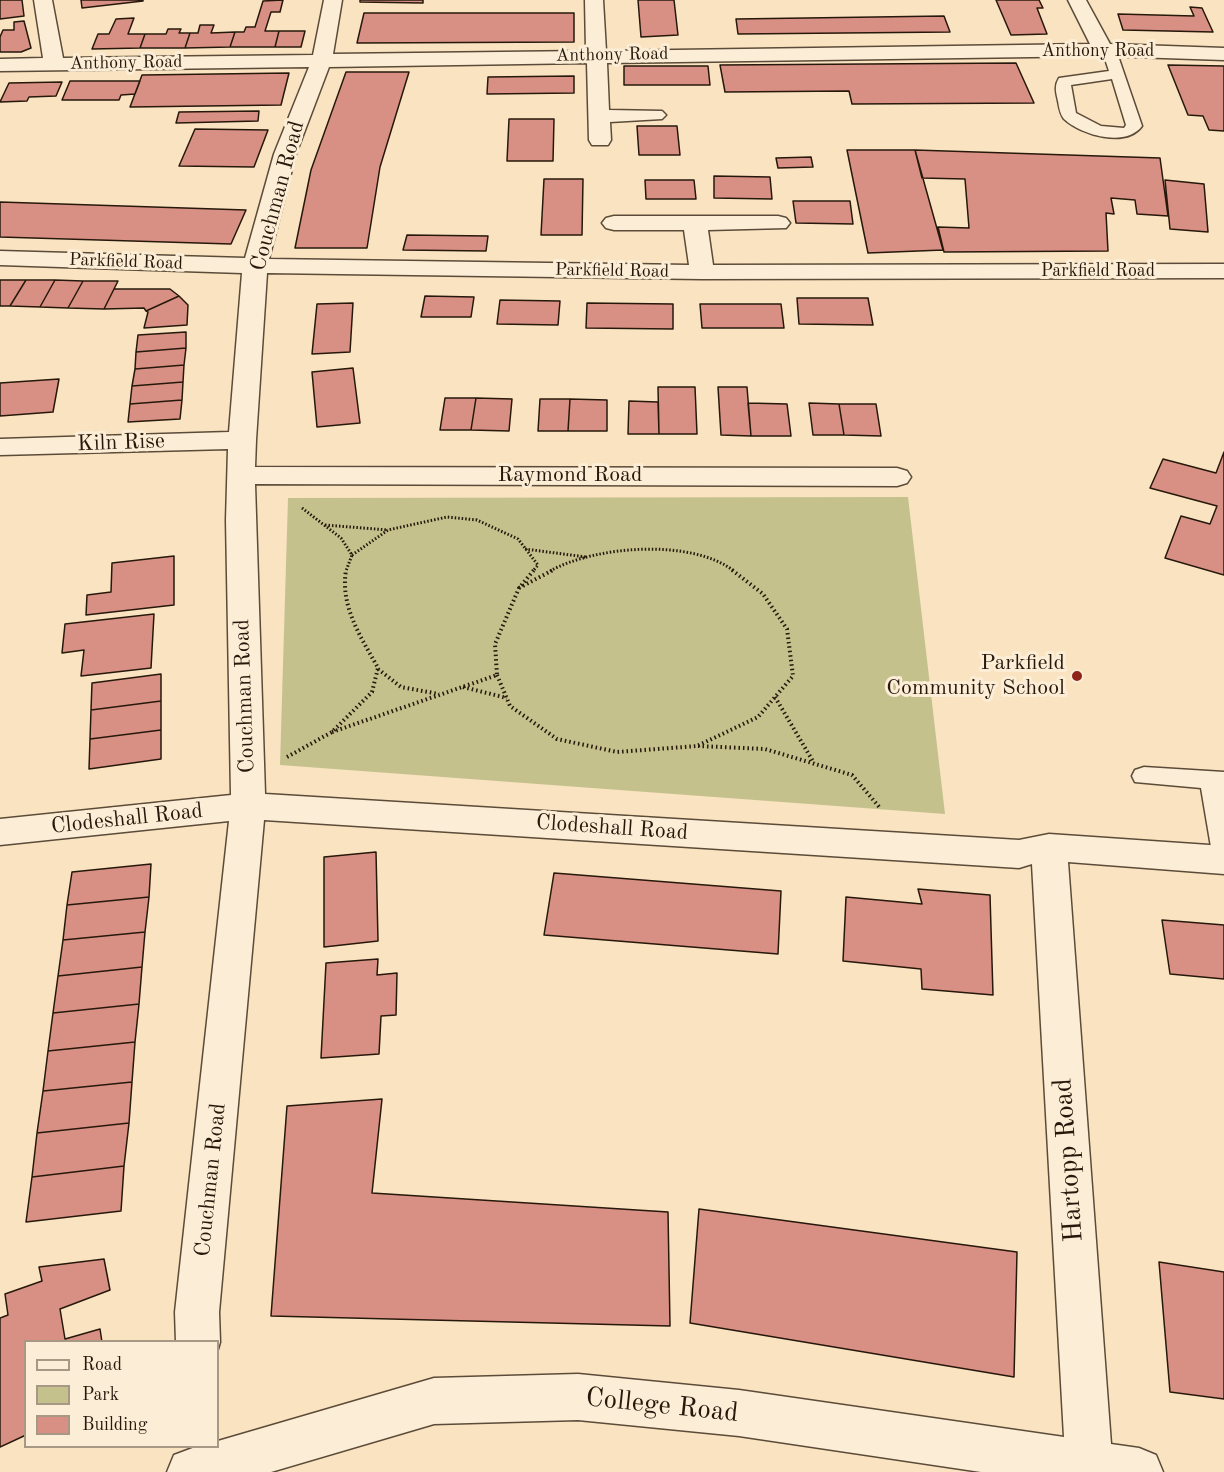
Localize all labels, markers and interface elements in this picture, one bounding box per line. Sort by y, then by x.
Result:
street label: Anthony Road [1042,40,1154,62]
street label: Anthony Road [555,43,669,67]
street label: Anthony Road [69,51,183,75]
street label: Couchman Road [245,118,311,274]
street label: Parkfield Road [69,249,183,275]
street label: Parkfield Road [555,259,669,283]
street label: Parkfield Road [1041,260,1155,282]
street label: Kiln Rise [77,428,165,458]
street label: Raymond Road [498,462,642,488]
street label: Couchman Road [229,618,261,774]
place label: Parkfield Community School [886,650,1065,702]
marker: Parkfield Community School [1070,669,1084,683]
street label: Clodeshall Road [50,798,204,840]
street label: Clodeshall Road [535,810,689,846]
street label: Hartopp Road [1047,1077,1091,1243]
street label: Couchman Road [190,1102,232,1258]
legend [24,1340,219,1448]
text: Road [82,1356,122,1374]
street label: College Road [584,1382,740,1430]
text: Park [82,1386,119,1404]
text: Building [82,1416,147,1434]

